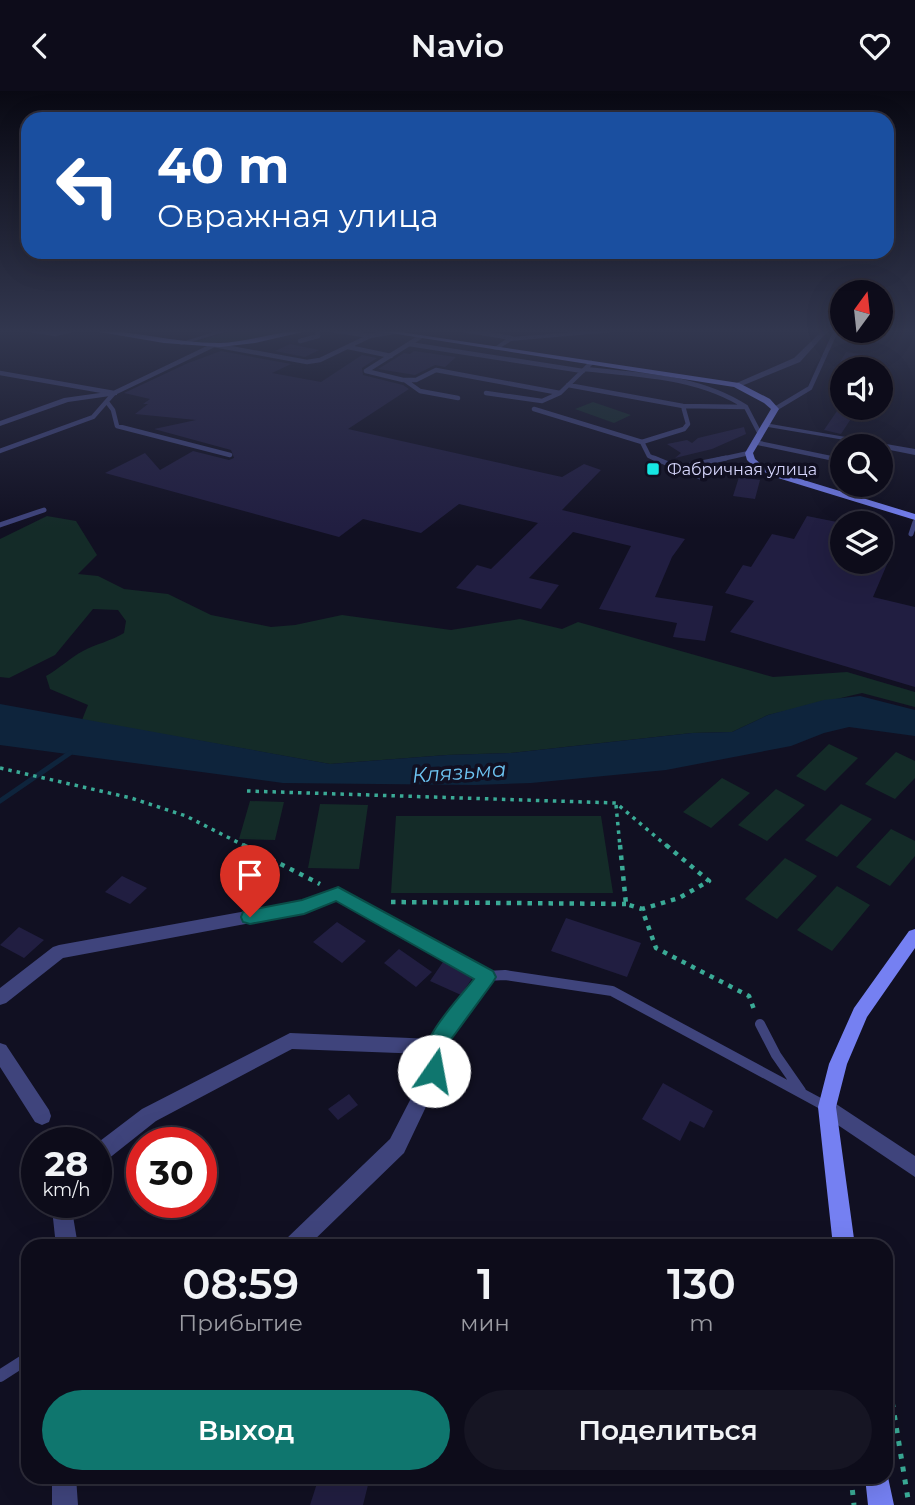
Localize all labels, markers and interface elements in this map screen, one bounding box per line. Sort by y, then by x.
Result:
text: Navio [411,26,504,65]
icon: back [21,27,59,65]
icon: heart [856,27,894,65]
text: 40 m [157,136,289,195]
icon: left [42,140,133,231]
text: Овражная улица [157,196,439,235]
north arrow [830,280,892,343]
map controls [830,280,893,574]
button: sound [830,357,893,420]
button: search [830,434,893,497]
place label: Фабричная улица [667,460,817,479]
marker: Фабричная улица [645,461,661,477]
button: layers [830,511,893,574]
water label: Клязьма [411,756,507,788]
pin [220,845,280,917]
icon: arrive [231,856,269,894]
position arrow [397,1034,471,1108]
speed limit sign: 30 [126,1127,217,1218]
text: 28 [45,1142,88,1185]
text: km/h [42,1179,91,1201]
text: 08:59 [182,1258,299,1310]
text: 1 [477,1258,493,1310]
text: 130 [667,1258,736,1310]
text: Прибытие [178,1309,303,1337]
text: мин [460,1309,510,1337]
text: m [689,1309,714,1337]
button: Выход [42,1390,450,1470]
button: Поделиться [464,1390,872,1470]

